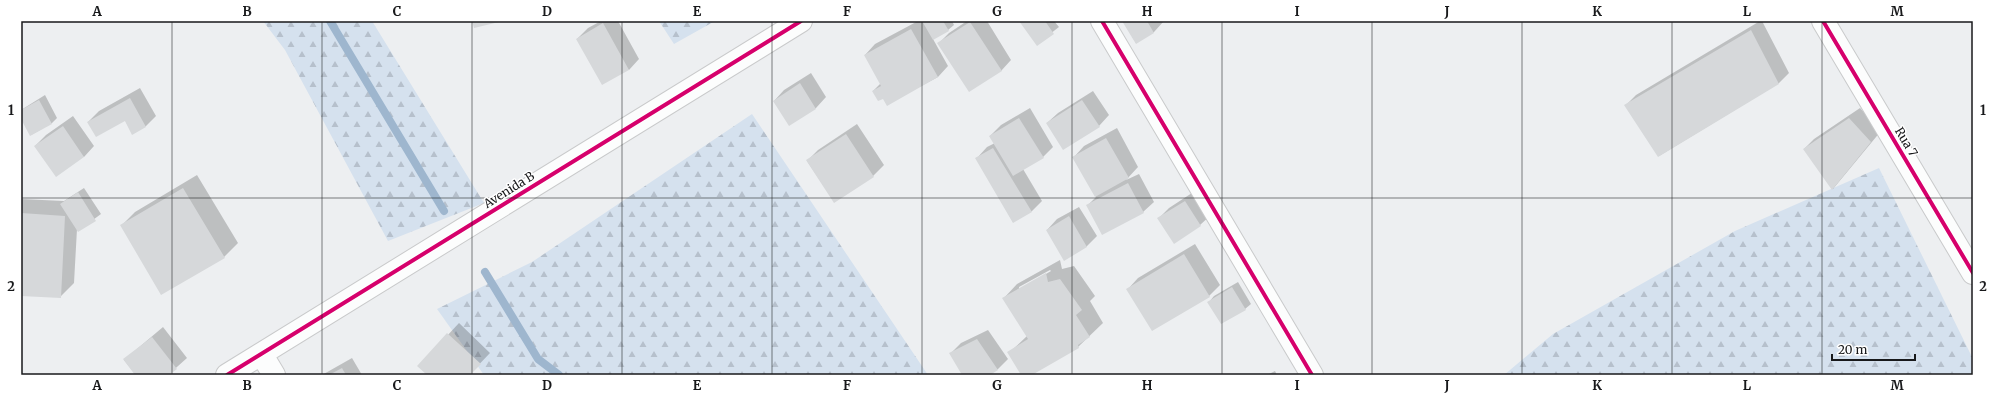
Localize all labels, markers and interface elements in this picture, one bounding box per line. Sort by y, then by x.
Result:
text: A [91,3,102,20]
text: B [242,3,252,20]
text: C [393,3,402,20]
text: D [542,3,552,20]
text: E [693,3,702,20]
text: F [843,3,851,20]
text: G [992,3,1002,20]
text: H [1142,3,1153,20]
text: I [1294,3,1300,20]
text: J [1443,3,1450,20]
text: K [1592,3,1602,20]
text: L [1743,3,1752,20]
text: M [1890,3,1904,20]
text: 1 [8,102,14,119]
text: 1 [1980,102,1986,119]
street label: Rua 7 [1892,124,1921,159]
street label: Avenida B [480,168,537,212]
text: 2 [7,278,15,295]
text: 2 [1979,278,1987,295]
scale bar [1832,336,1915,362]
text: 20 m [1838,342,1867,357]
text: A [91,377,102,394]
text: B [242,377,252,394]
text: C [393,377,402,394]
text: D [542,377,552,394]
text: E [693,377,702,394]
text: F [843,377,851,394]
text: G [992,377,1002,394]
text: H [1142,377,1153,394]
text: I [1294,377,1300,394]
text: J [1443,377,1450,394]
text: K [1592,377,1602,394]
text: L [1743,377,1752,394]
text: M [1890,377,1904,394]

